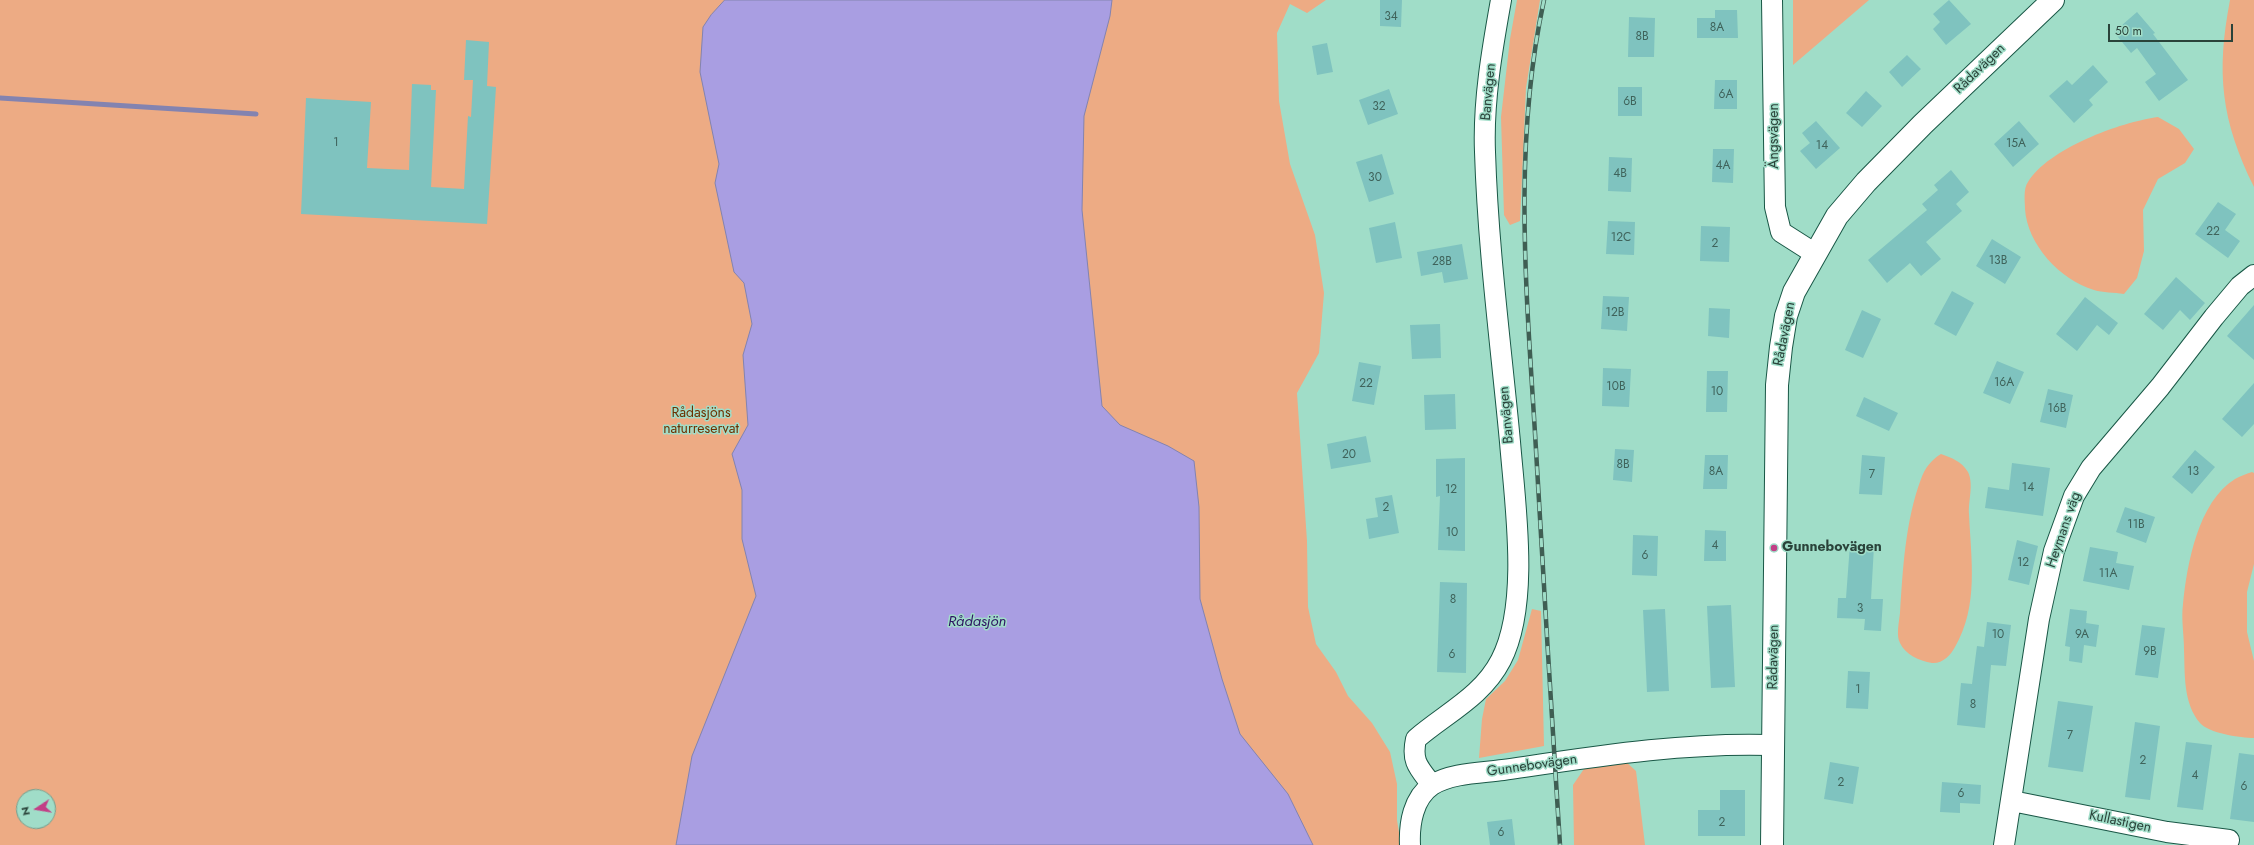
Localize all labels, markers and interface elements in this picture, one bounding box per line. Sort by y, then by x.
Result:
house number: 34 [1384,10,1398,24]
scale bar [2110,16,2235,42]
house number: 8A [1710,21,1724,35]
text: 50 m [2115,22,2142,40]
house number: 8B [1635,30,1649,44]
street label: Rådavägen [1951,40,2009,98]
street label: Banvägen [1478,63,1500,121]
house number: 6A [1719,88,1733,102]
house number: 6B [1623,95,1637,109]
house number: 32 [1372,100,1386,114]
street label: Ängsvägen [1767,103,1783,169]
house number: 1 [333,136,339,150]
house number: 15A [2006,137,2026,151]
house number: 14 [1816,139,1828,153]
house number: 4A [1716,159,1730,173]
house number: 4B [1613,167,1627,181]
house number: 30 [1368,171,1382,185]
house number: 22 [2206,225,2220,239]
house number: 12C [1611,231,1631,245]
house number: 2 [1712,237,1718,251]
house number: 13B [1989,254,2007,268]
house number: 28B [1432,255,1452,269]
street label: Rådavägen [1771,301,1799,367]
house number: 12B [1606,306,1624,320]
house number: 16A [1994,376,2014,390]
house number: 22 [1359,377,1373,391]
house number: 10B [1606,380,1626,394]
house number: 10 [1711,385,1723,399]
street label: Banvägen [1496,386,1518,444]
house number: 16B [2047,402,2067,416]
park label: Rådasjöns naturreservat [663,406,739,438]
house number: 20 [1342,448,1356,462]
house number: 8B [1616,458,1630,472]
house number: 8A [1709,465,1723,479]
house number: 13 [2187,465,2199,479]
house number: 7 [1869,468,1875,482]
house number: 14 [2022,481,2034,495]
house number: 12 [1445,483,1457,497]
street label: Heymans väg [2043,490,2085,570]
house number: 2 [1383,501,1389,515]
house number: 11B [2127,518,2145,532]
house number: 10 [1446,526,1458,540]
house number: 4 [1712,539,1718,553]
place label: Gunnebovägen [1782,540,1882,556]
marker: Gunnebovägen [1769,543,1779,553]
house number: 6 [1642,549,1648,563]
house number: 12 [2017,556,2029,570]
house number: 11A [2099,567,2117,581]
house number: 8 [1450,593,1456,607]
house number: 3 [1857,602,1863,616]
water label: Rådasjön [948,613,1006,631]
street label: Rådavägen [1765,624,1783,690]
house number: 10 [1992,628,2004,642]
house number: 9A [2075,628,2089,642]
house number: 9B [2143,645,2157,659]
house number: 6 [1449,648,1455,662]
house number: 1 [1855,683,1861,697]
house number: 8 [1970,698,1976,712]
house number: 7 [2067,729,2073,743]
street label: Gunnebovägen [1486,751,1578,781]
house number: 2 [2140,754,2146,768]
house number: 4 [2192,769,2198,783]
house number: 2 [1838,776,1844,790]
house number: 6 [2241,780,2247,794]
house number: 6 [1958,787,1964,801]
north arrow [16,789,56,829]
text: N [17,805,34,817]
street label: Kullastigen [2087,807,2153,837]
house number: 2 [1719,816,1725,830]
house number: 6 [1498,826,1504,840]

